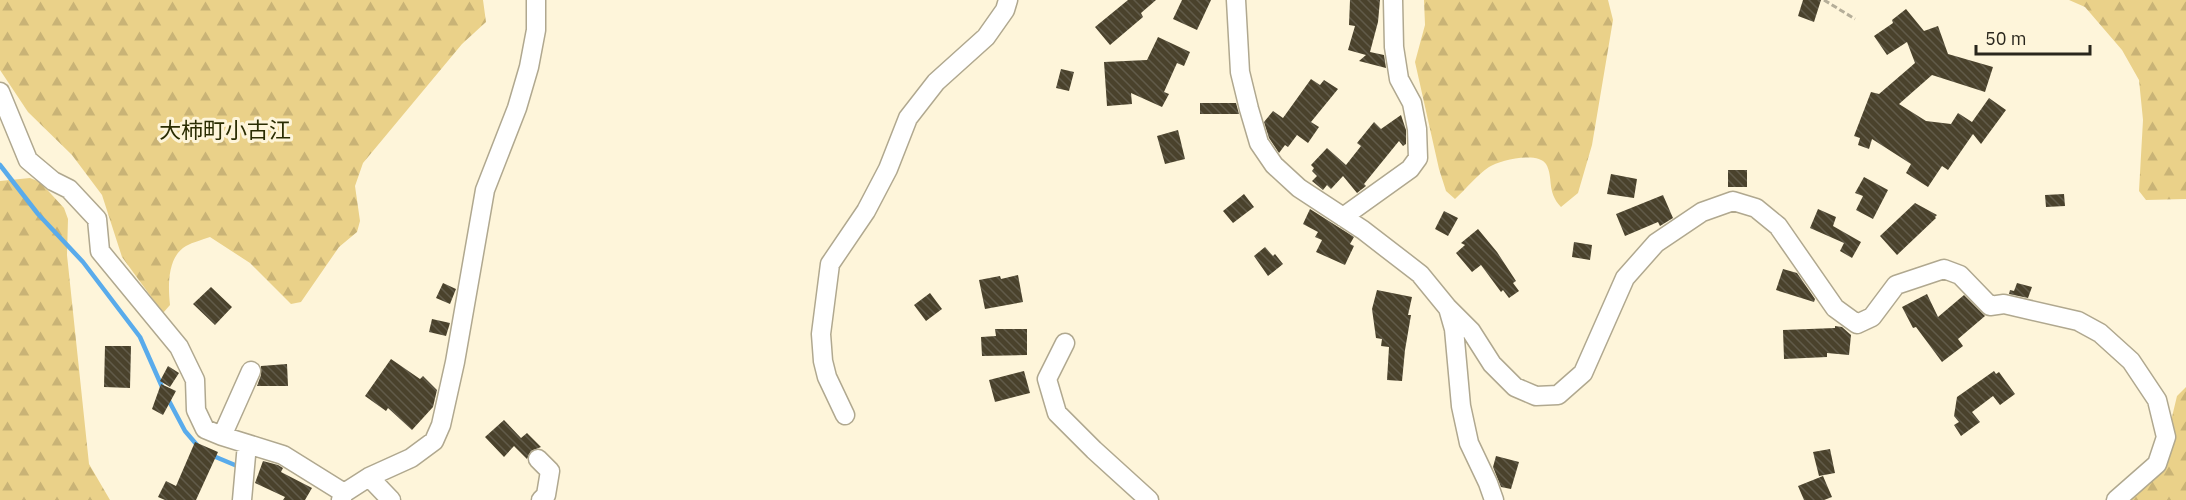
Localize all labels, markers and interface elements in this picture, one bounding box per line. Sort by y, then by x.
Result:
scale bar [1976,18,2090,56]
text: 50 m [1985,27,2027,50]
district label: 大柿町小古江 [159,115,291,144]

